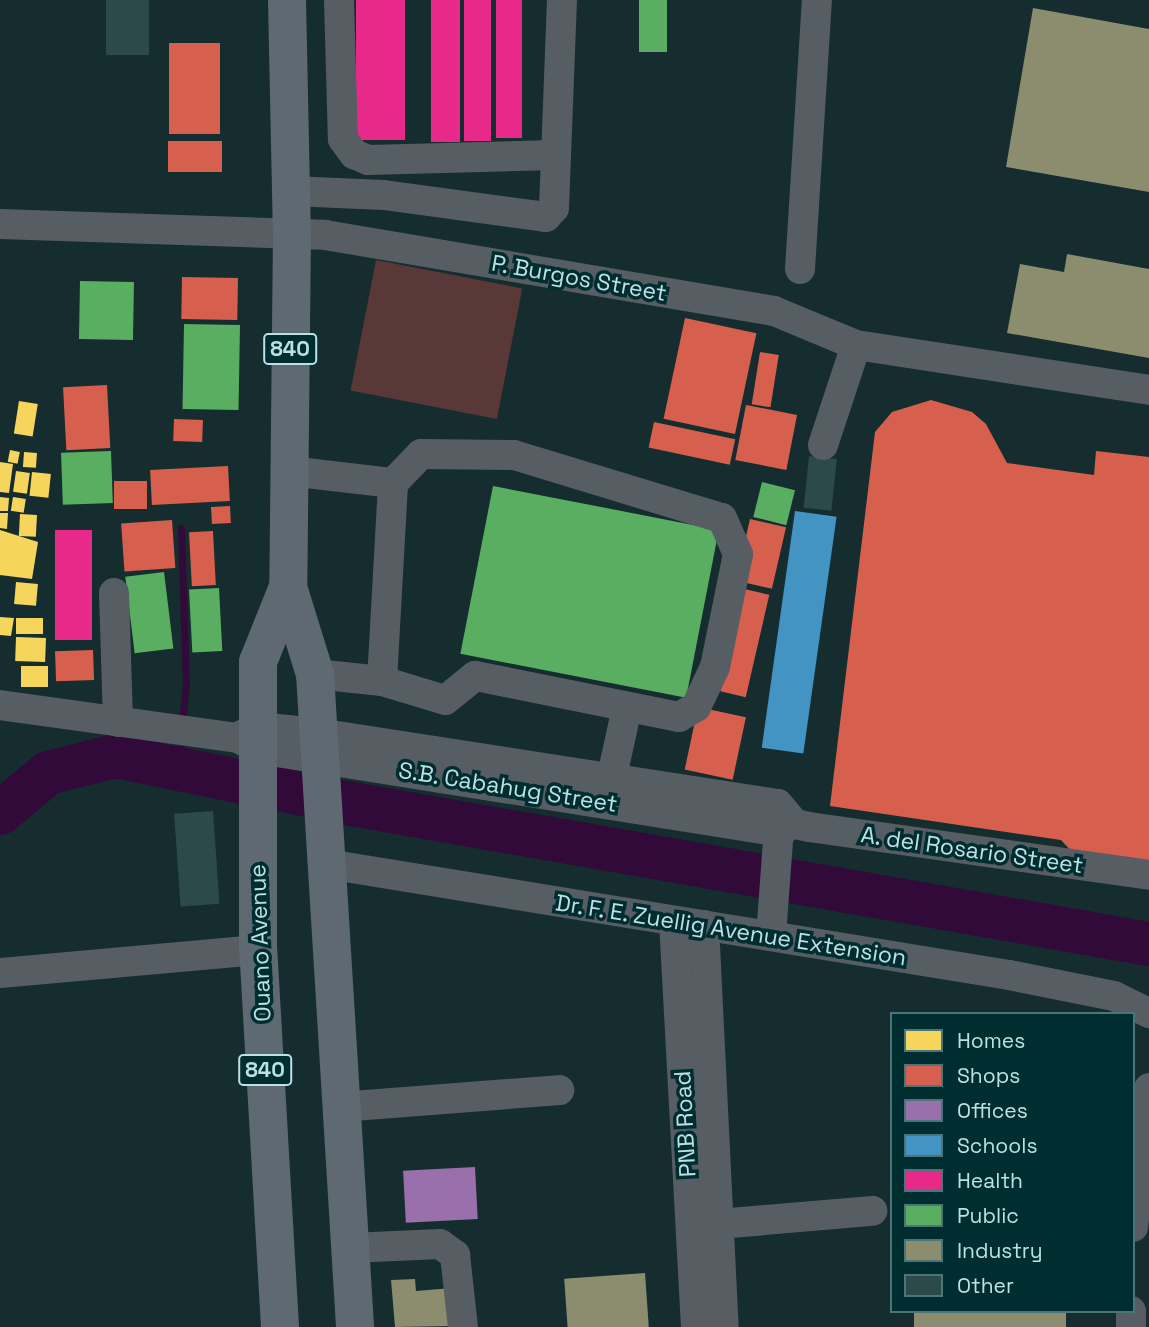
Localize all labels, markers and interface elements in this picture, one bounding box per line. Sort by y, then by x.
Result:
street label: P. Burgos Street [489,249,669,307]
road number: 840 [262,332,318,366]
street label: S.B. Cabahug Street [396,756,620,818]
street label: A. del Rosario Street [859,821,1085,879]
street label: Ouano Avenue [243,863,277,1023]
street label: Dr. F. E. Zuellig Avenue Extension [552,888,910,972]
legend [890,1012,1135,1313]
text: Homes [957,1027,1025,1054]
road number: 840 [237,1052,293,1088]
text: Shops [957,1062,1020,1089]
street label: PNB Road [668,1070,702,1178]
text: Offices [957,1097,1028,1124]
text: Schools [957,1132,1037,1159]
text: Health [957,1167,1023,1194]
text: Public [957,1202,1019,1229]
text: Industry [957,1237,1043,1264]
text: Other [957,1272,1014,1299]

